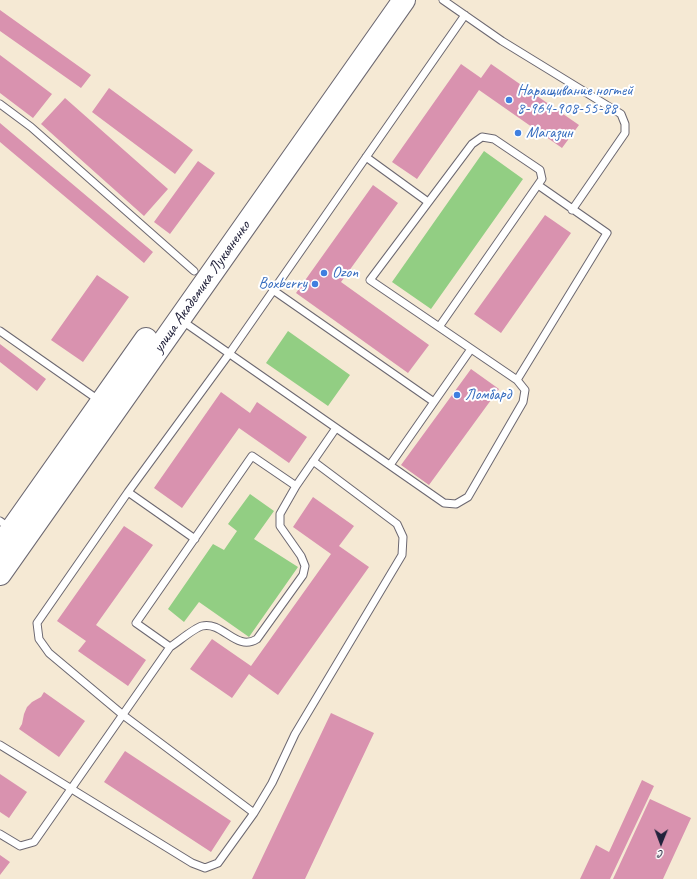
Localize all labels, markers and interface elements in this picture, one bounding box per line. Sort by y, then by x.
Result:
place label: Наращивание ногтей 8-964-908-55-88 [517,81,633,119]
marker: Наращивание ногтей 8-964-908-55-88 [504,95,514,105]
place label: Магазин [526,123,573,143]
marker: Магазин [513,128,523,138]
street label: улица Академика Лукьяненко [149,217,255,357]
place label: Ozon [332,263,358,283]
marker: Ozon [319,268,329,278]
place label: Boxberry [258,274,307,294]
marker: Boxberry [310,279,320,289]
place label: Ломбард [465,385,511,405]
marker: Ломбард [452,390,462,400]
north arrow [641,823,681,863]
text: С [658,848,664,862]

